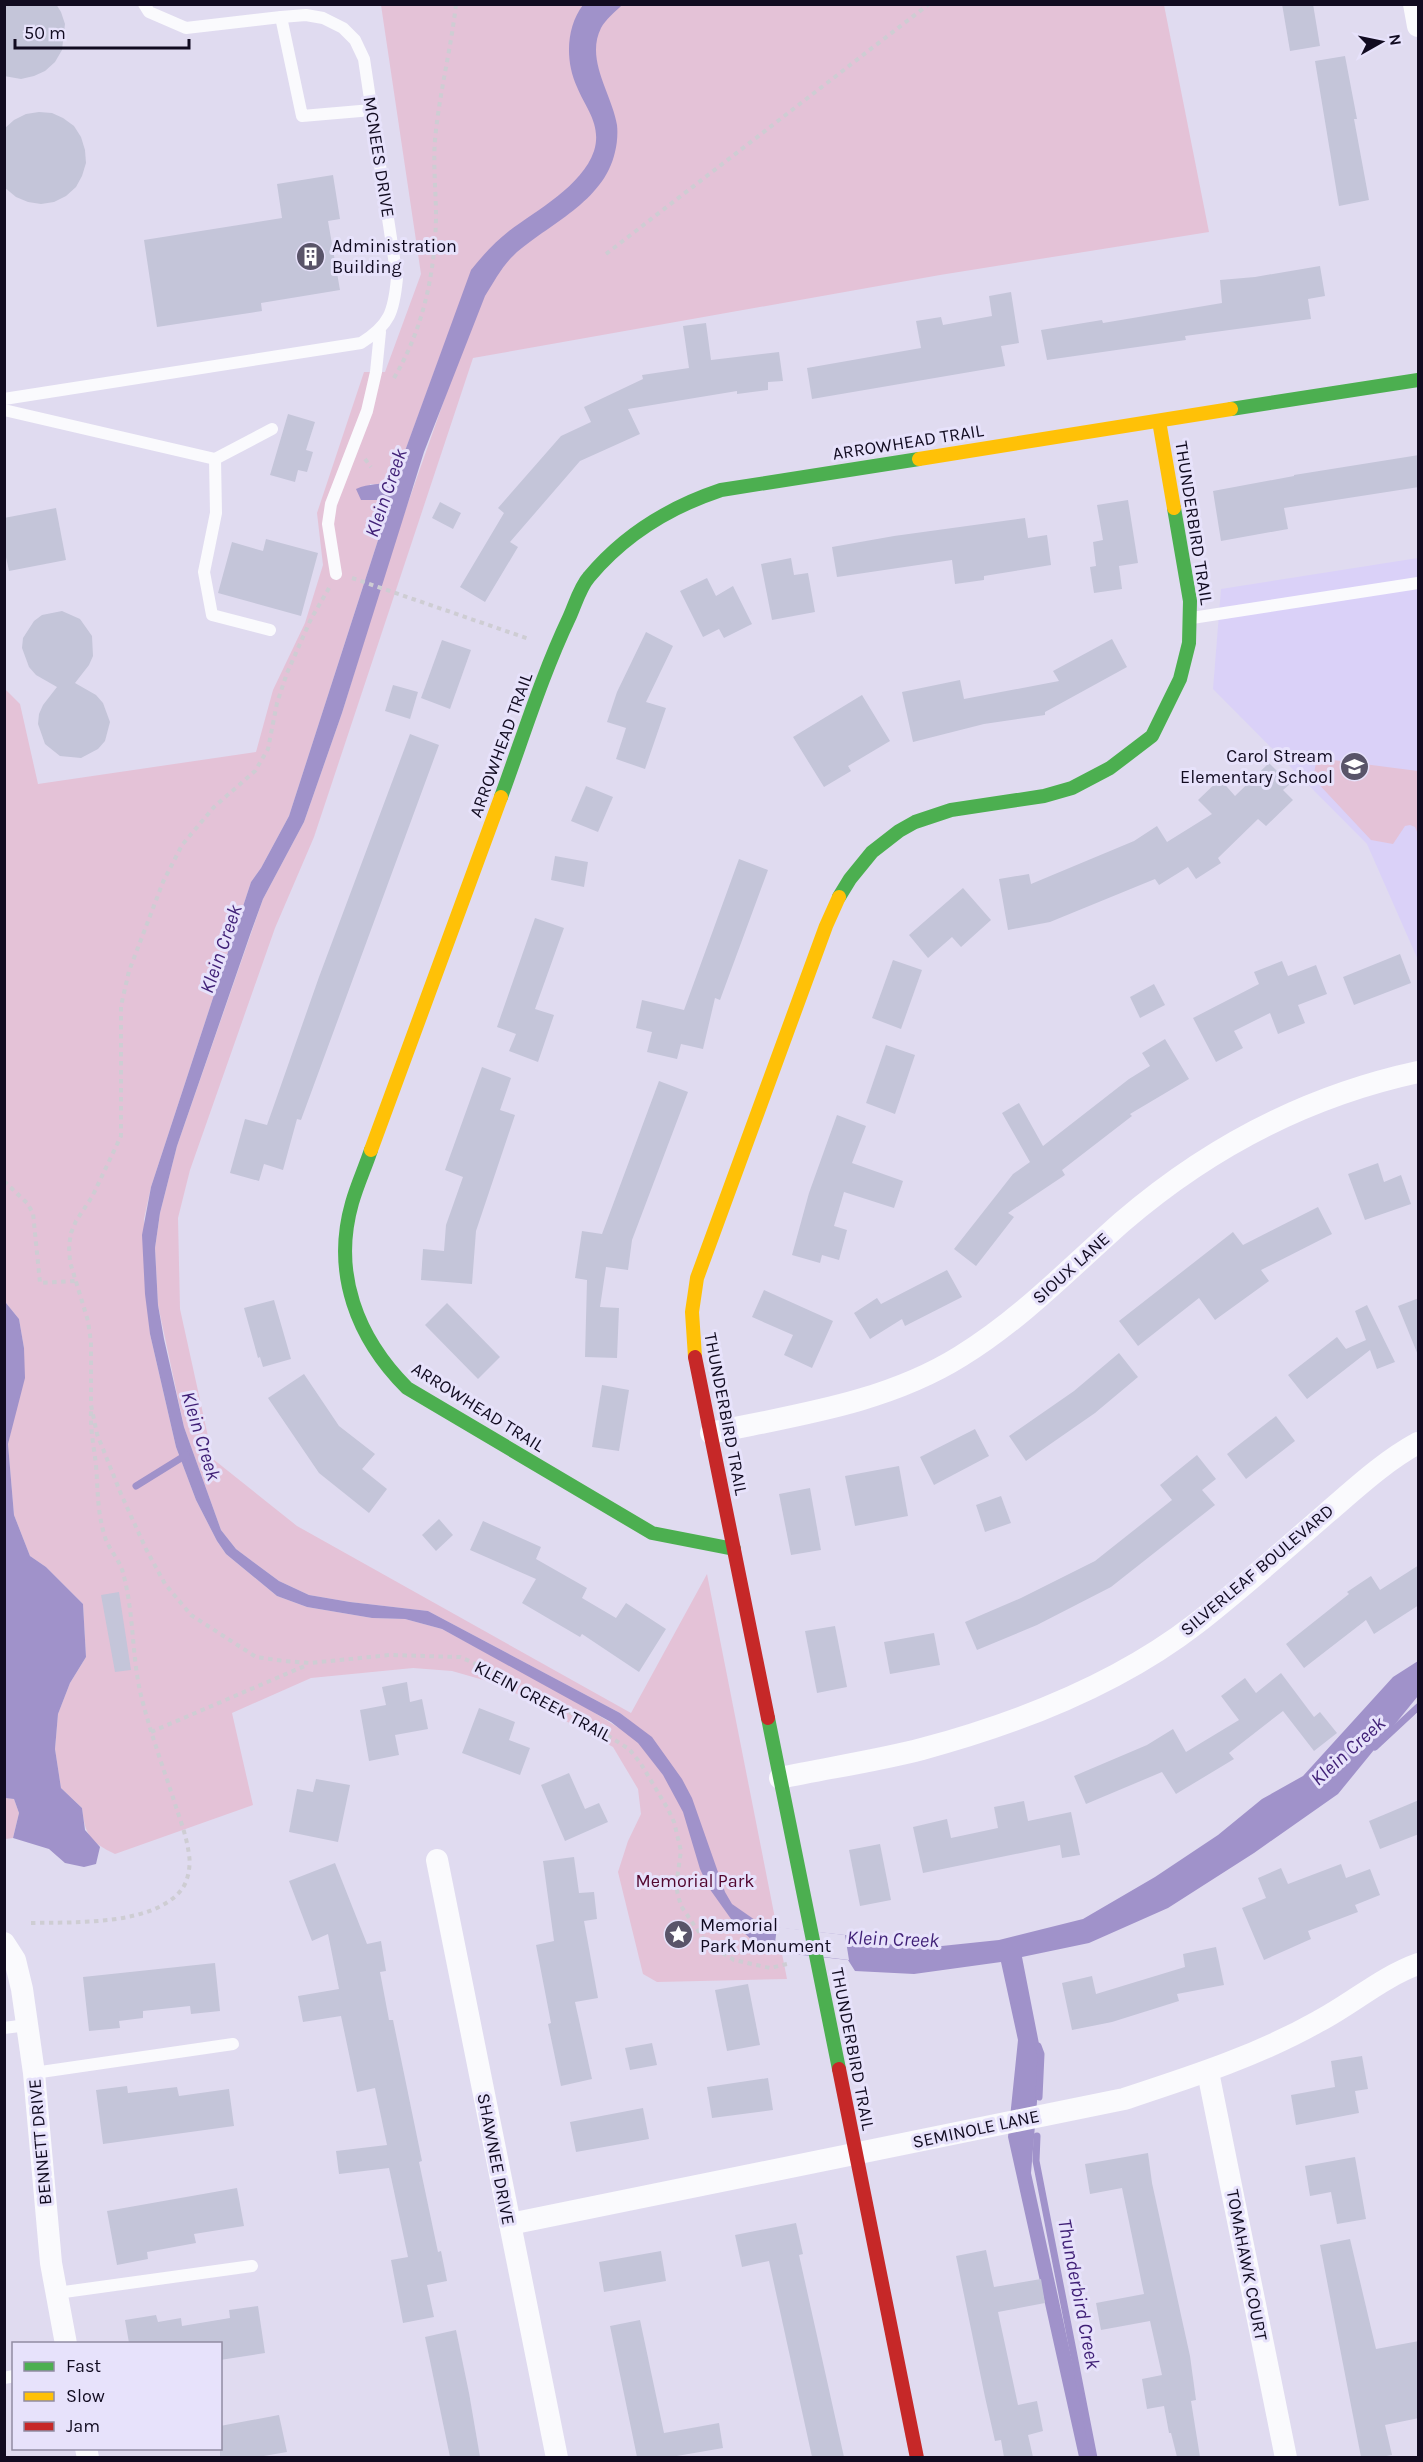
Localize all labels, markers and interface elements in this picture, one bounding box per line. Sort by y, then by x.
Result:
scale bar [15,12,189,50]
north arrow [1351,12,1411,72]
text: 50 m [24,22,66,44]
text: N [1385,33,1406,47]
street label: MCNEES DRIVE [359,95,399,219]
place label: Administration Building [332,235,457,278]
building icon: Administration Building [295,240,327,272]
street label: ARROWHEAD TRAIL [831,419,986,465]
street label: THUNDERBIRD TRAIL [1170,440,1218,607]
water label: Klein Creek [360,445,412,540]
street label: ARROWHEAD TRAIL [465,669,538,820]
place label: Carol Stream Elementary School [1180,745,1333,788]
school or university icon: Carol Stream Elementary School [1338,750,1370,782]
water label: Klein Creek [195,901,247,996]
street label: SIOUX LANE [1028,1228,1114,1308]
street label: THUNDERBIRD TRAIL [699,1331,753,1498]
street label: ARROWHEAD TRAIL [407,1357,549,1457]
water label: Klein Creek [176,1388,226,1484]
street label: SILVERLEAF BOULEVARD [1176,1499,1338,1641]
street label: KLEIN CREEK TRAIL [471,1656,616,1747]
water label: Klein Creek [1306,1711,1391,1790]
park label: Memorial Park [636,1870,754,1892]
place label: Memorial Park Monument [700,1914,832,1957]
place icon: Memorial Park Monument [663,1919,695,1951]
water label: Klein Creek [846,1926,940,1952]
street label: THUNDERBIRD TRAIL [826,1966,880,2133]
street label: BENNETT DRIVE [24,2078,56,2206]
street label: SHAWNEE DRIVE [472,2091,520,2227]
street label: SEMINOLE LANE [911,2105,1041,2153]
street label: TOMAHAWK COURT [1222,2187,1272,2343]
water label: Thunderbird Creek [1053,2217,1105,2372]
legend [12,2342,222,2450]
text: Fast [66,2355,101,2377]
text: Slow [66,2385,105,2407]
text: Jam [66,2415,100,2437]

